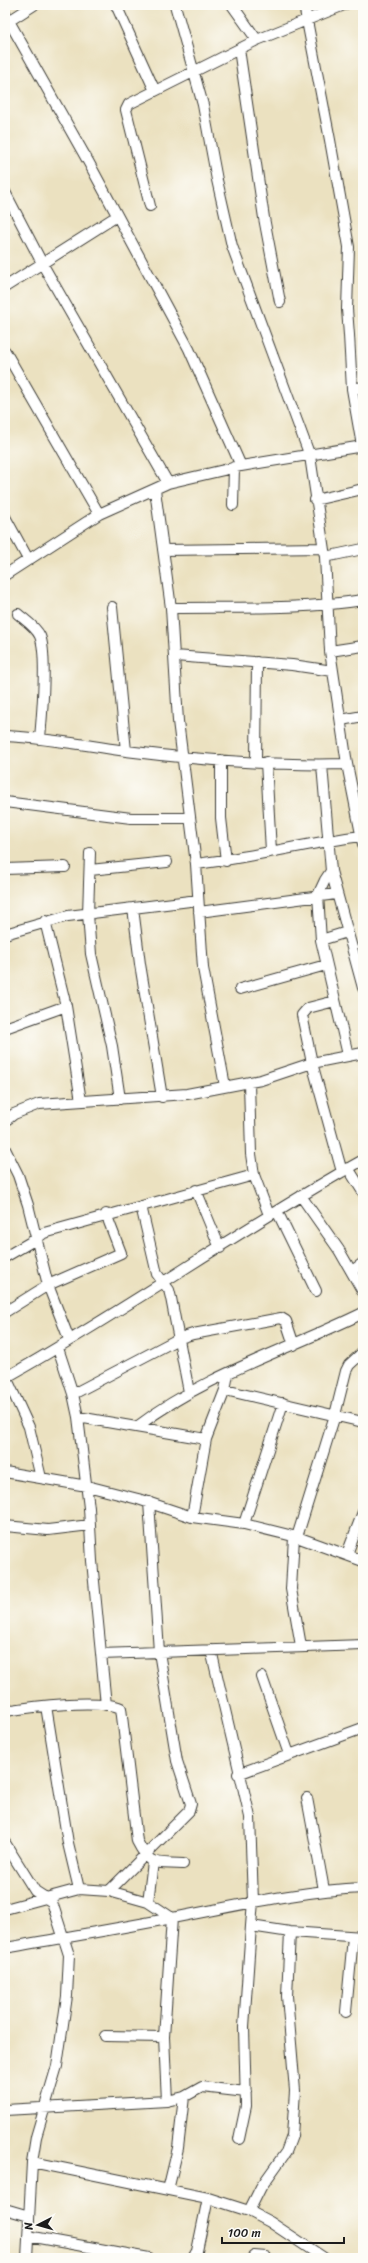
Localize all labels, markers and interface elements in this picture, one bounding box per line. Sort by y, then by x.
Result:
north arrow [18,2205,58,2245]
scale bar [222,2219,344,2245]
text: N [19,2221,39,2232]
text: 100 m [228,2222,261,2244]

